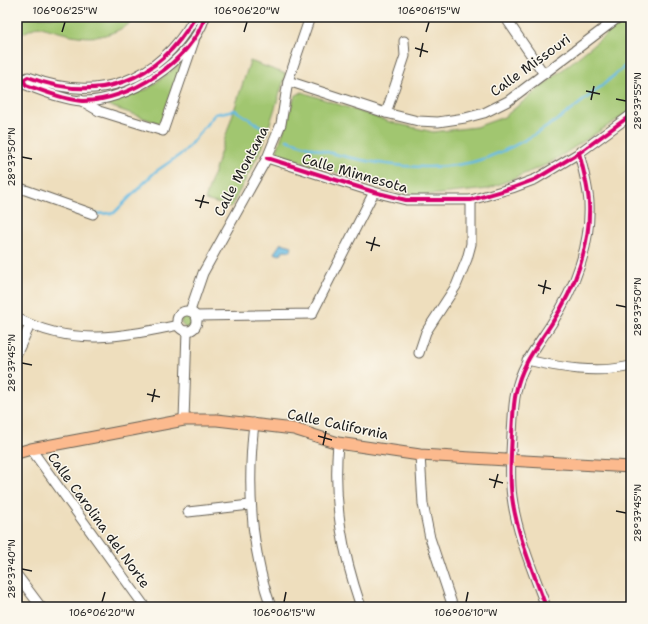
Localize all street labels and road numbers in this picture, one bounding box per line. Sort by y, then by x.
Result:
street label: Calle Missouri [486,30,574,100]
street label: Calle Montana [210,122,273,219]
street label: Calle Minnesota [300,149,410,197]
street label: Calle California [286,404,391,444]
street label: Calle Carolina del Norte [44,449,154,591]

